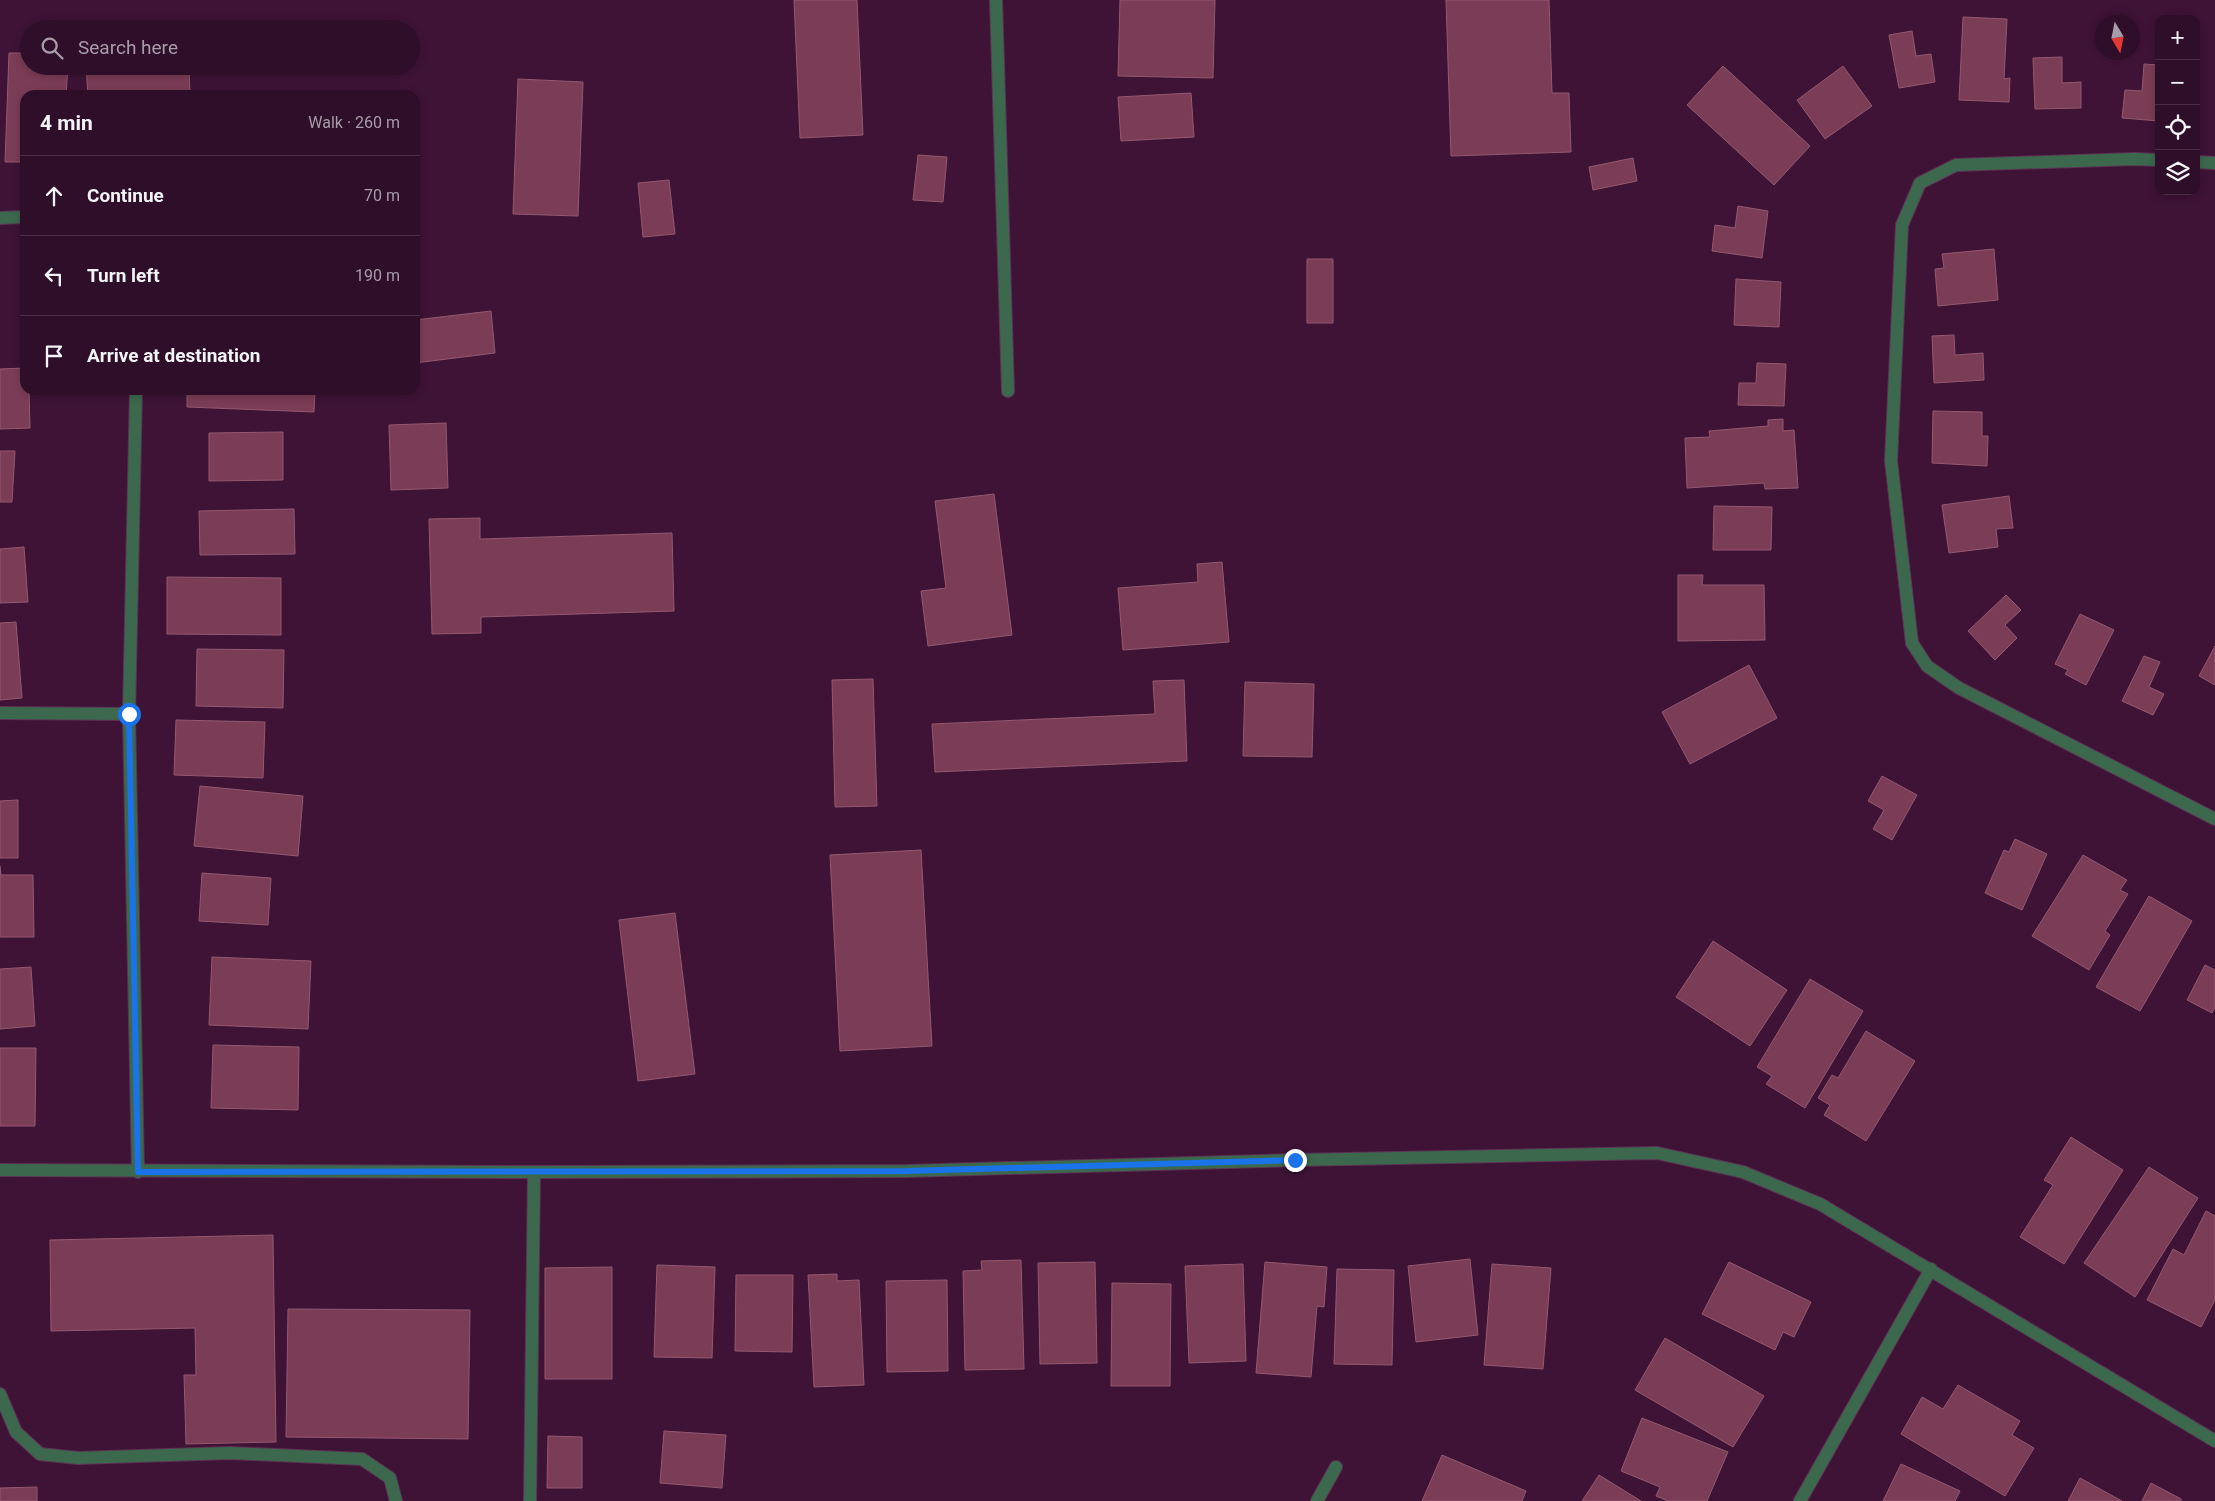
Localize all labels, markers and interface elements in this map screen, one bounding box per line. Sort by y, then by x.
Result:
north arrow [2095,15,2140,60]
map controls [2155,15,2200,195]
button: + [2155,15,2200,60]
search box [20,20,420,75]
icon: search [38,34,66,62]
text: Search here [78,36,178,59]
button: − [2155,60,2200,105]
button: locate [2155,105,2200,150]
text: 4 min [40,111,93,135]
text: Walk · 260 m [308,113,400,132]
button: layers [2155,150,2200,195]
icon: ahead [40,182,68,210]
text: Continue [87,184,164,207]
text: 70 m [364,186,400,205]
icon: left [40,262,68,290]
text: Turn left [87,264,160,287]
text: 190 m [355,266,400,285]
icon: arrive [40,342,68,370]
text: Arrive at destination [87,344,260,367]
route start [118,703,141,726]
route end [1284,1149,1307,1172]

